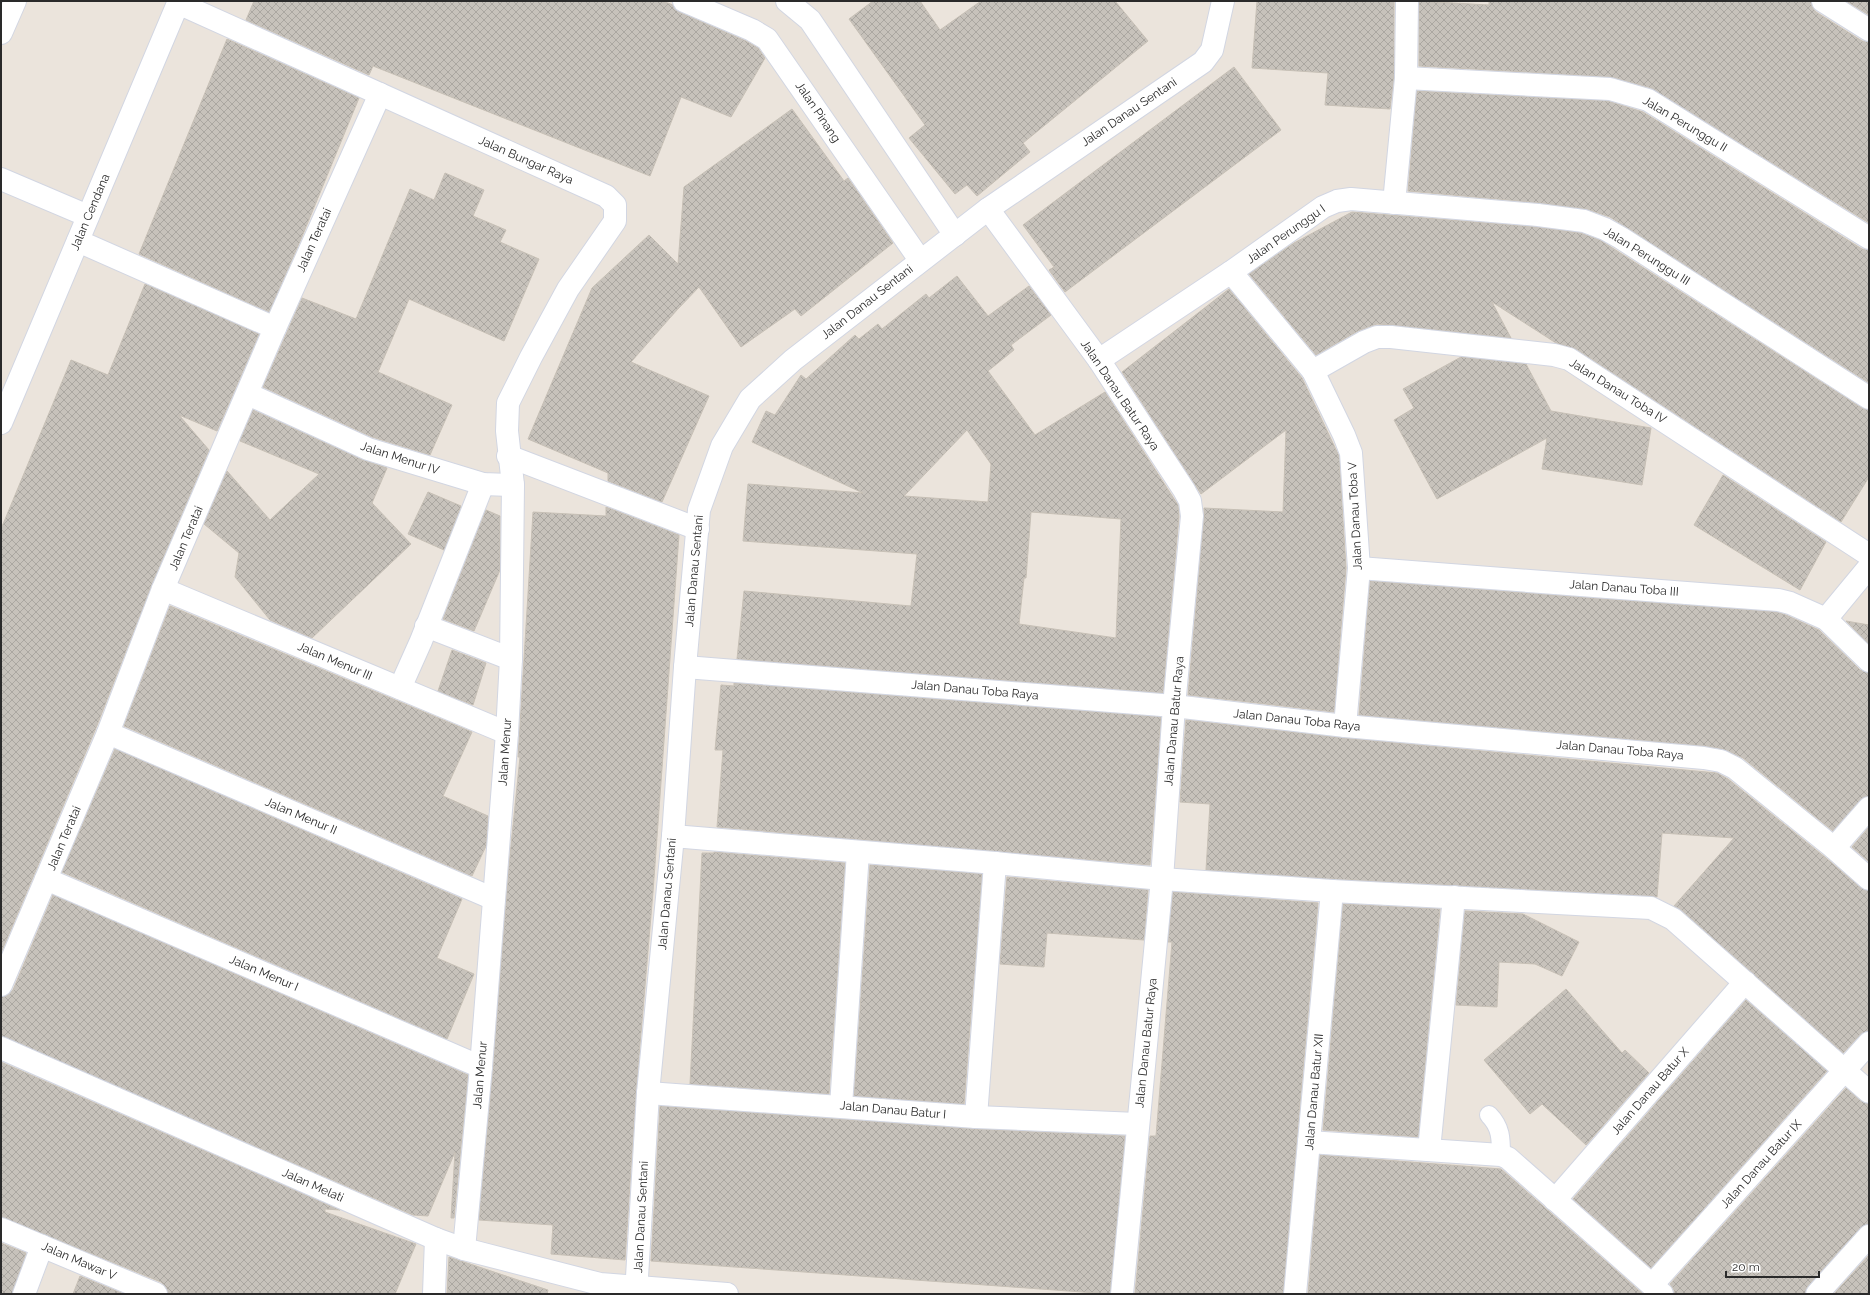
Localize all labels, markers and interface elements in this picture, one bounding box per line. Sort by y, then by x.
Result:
street label: Jalan Danau Sentani [1079,75,1179,149]
street label: Jalan Pinang [793,79,843,145]
street label: Jalan Perunggu II [1640,93,1730,155]
street label: Jalan Bungar Raya [477,133,575,187]
street label: Jalan Cendana [68,172,112,252]
street label: Jalan Perunggu I [1244,202,1328,266]
street label: Jalan Teratai [294,206,334,274]
street label: Jalan Perunggu III [1601,224,1693,288]
street label: Jalan Danau Sentani [818,262,916,342]
street label: Jalan Danau Batur Raya [1078,337,1162,453]
street label: Jalan Danau Toba IV [1567,355,1669,427]
street label: Jalan Menur IV [359,439,441,477]
street label: Jalan Danau Toba V [1345,462,1365,570]
street label: Jalan Teratai [166,504,206,572]
street label: Jalan Danau Sentani [682,514,706,628]
street label: Jalan Danau Toba III [1569,577,1679,599]
street label: Jalan Menur III [296,639,374,683]
street label: Jalan Danau Batur Raya [1161,655,1187,787]
street label: Jalan Danau Toba Raya [911,677,1039,703]
street label: Jalan Danau Toba Raya [1233,706,1361,734]
street label: Jalan Menur [496,717,514,786]
street label: Jalan Danau Toba Raya [1556,737,1684,763]
street label: Jalan Menur II [263,795,339,837]
street label: Jalan Teratai [44,804,84,872]
street label: Jalan Danau Sentani [655,837,679,951]
street label: Jalan Menur I [227,952,301,994]
street label: Jalan Danau Batur Raya [1132,977,1160,1109]
street label: Jalan Danau Batur XII [1302,1033,1326,1151]
street label: Jalan Menur [470,1040,490,1109]
street label: Jalan Danau Batur X [1608,1044,1692,1137]
street label: Jalan Danau Batur I [839,1098,947,1122]
street label: Jalan Danau Batur IX [1718,1117,1805,1211]
street label: Jalan Danau Sentani [631,1161,651,1273]
street label: Jalan Melati [280,1165,346,1205]
street label: Jalan Mawar V [40,1239,118,1283]
scale bar [1726,1253,1819,1279]
text: 20 m [1732,1260,1760,1274]

